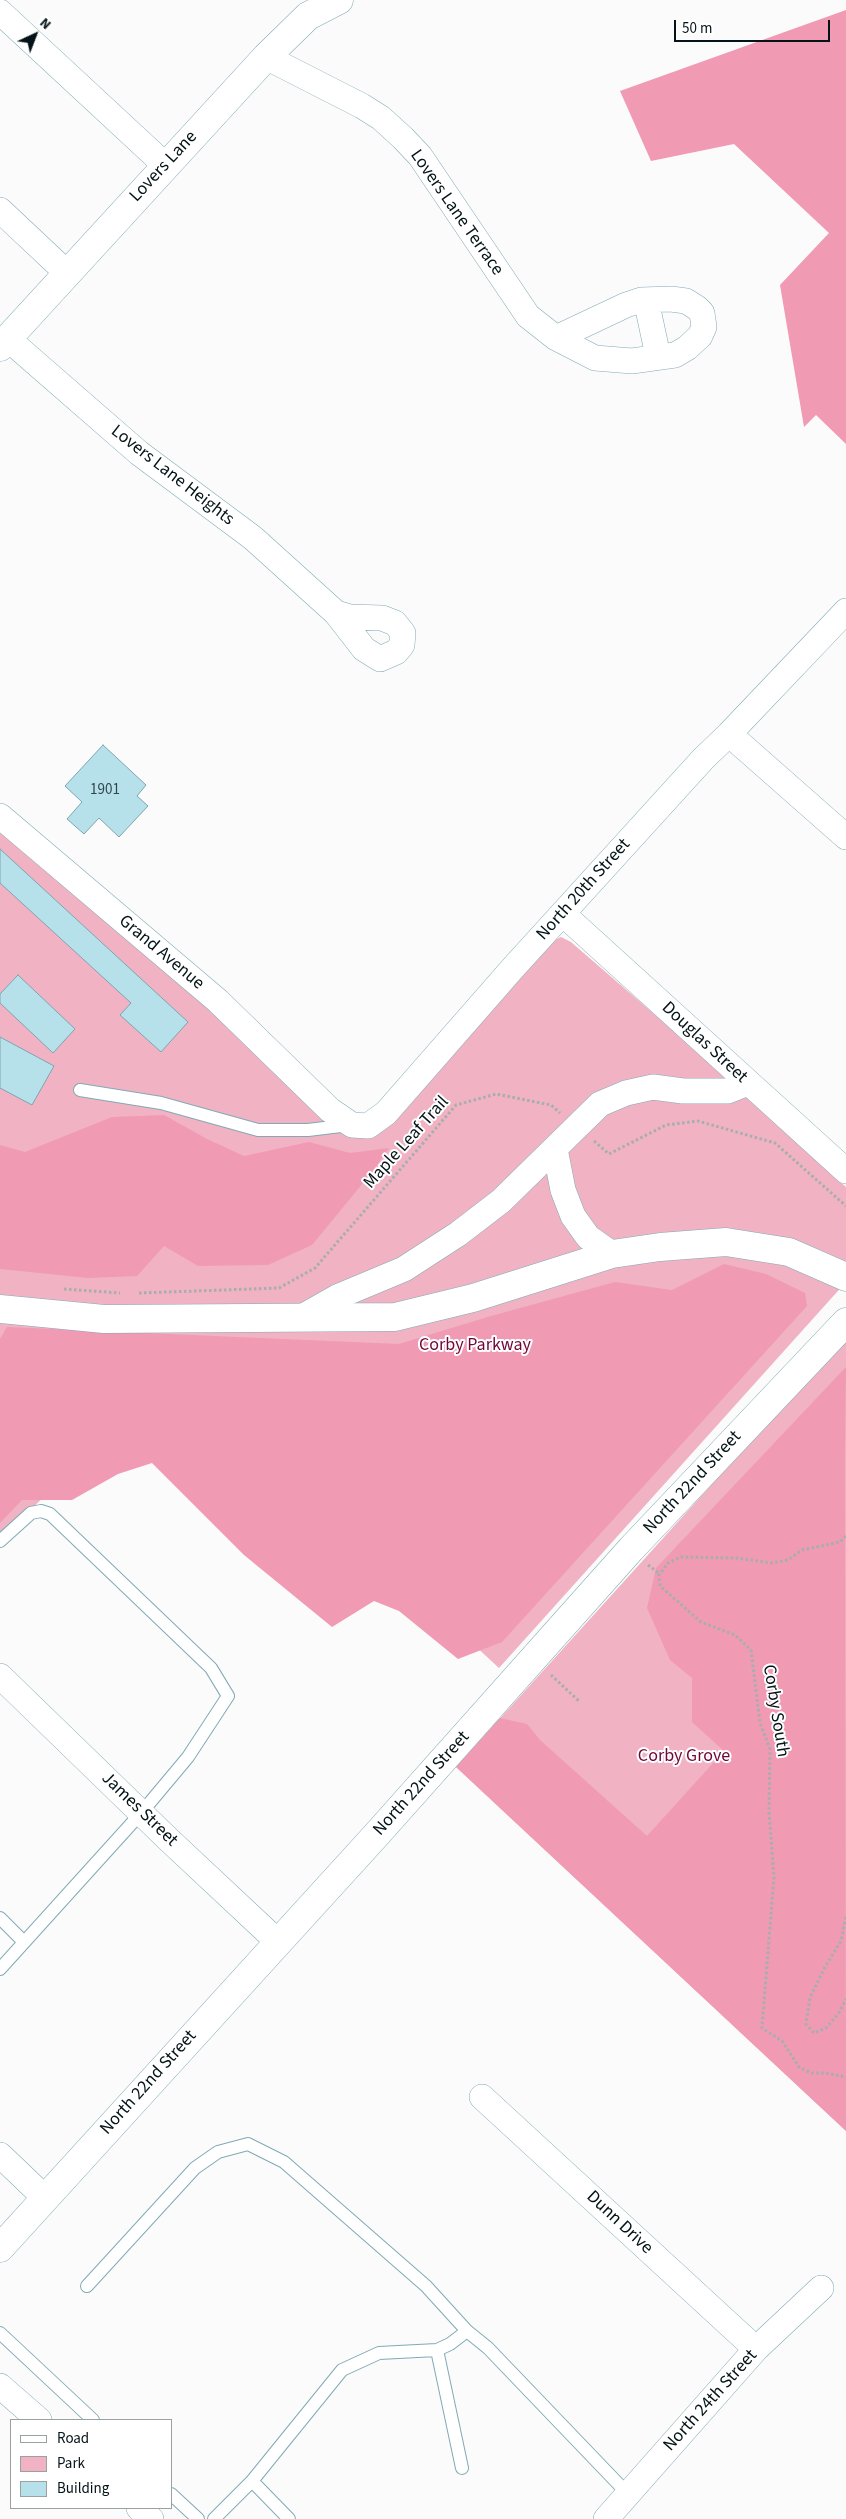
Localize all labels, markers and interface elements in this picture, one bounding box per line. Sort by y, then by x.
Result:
north arrow [10,10,60,60]
scale bar [676,10,832,42]
text: N [35,14,55,35]
text: 50 m [682,18,712,39]
street label: Lovers Lane [126,127,202,207]
street label: Lovers Lane Terrace [405,146,507,280]
street label: Lovers Lane Heights [106,421,238,531]
house number: 1901 [90,782,120,800]
street label: North 20th Street [533,835,635,945]
street label: Grand Avenue [114,911,208,995]
street label: Douglas Street [657,998,751,1088]
street label: Maple Leaf Trail [360,1092,454,1194]
park label: Corby Parkway [419,1335,531,1357]
street label: North 22nd Street [640,1427,746,1539]
street label: Corby South [757,1663,793,1759]
street label: North 22nd Street [369,1727,475,1841]
park label: Corby Grove [638,1746,730,1768]
street label: James Street [96,1768,182,1852]
street label: North 22nd Street [96,2026,202,2140]
street label: Dunn Drive [581,2187,657,2259]
street label: North 24th Street [660,2346,762,2456]
legend [10,2419,172,2509]
text: Road [57,2428,89,2449]
text: Park [57,2453,85,2474]
text: Building [57,2478,109,2499]

